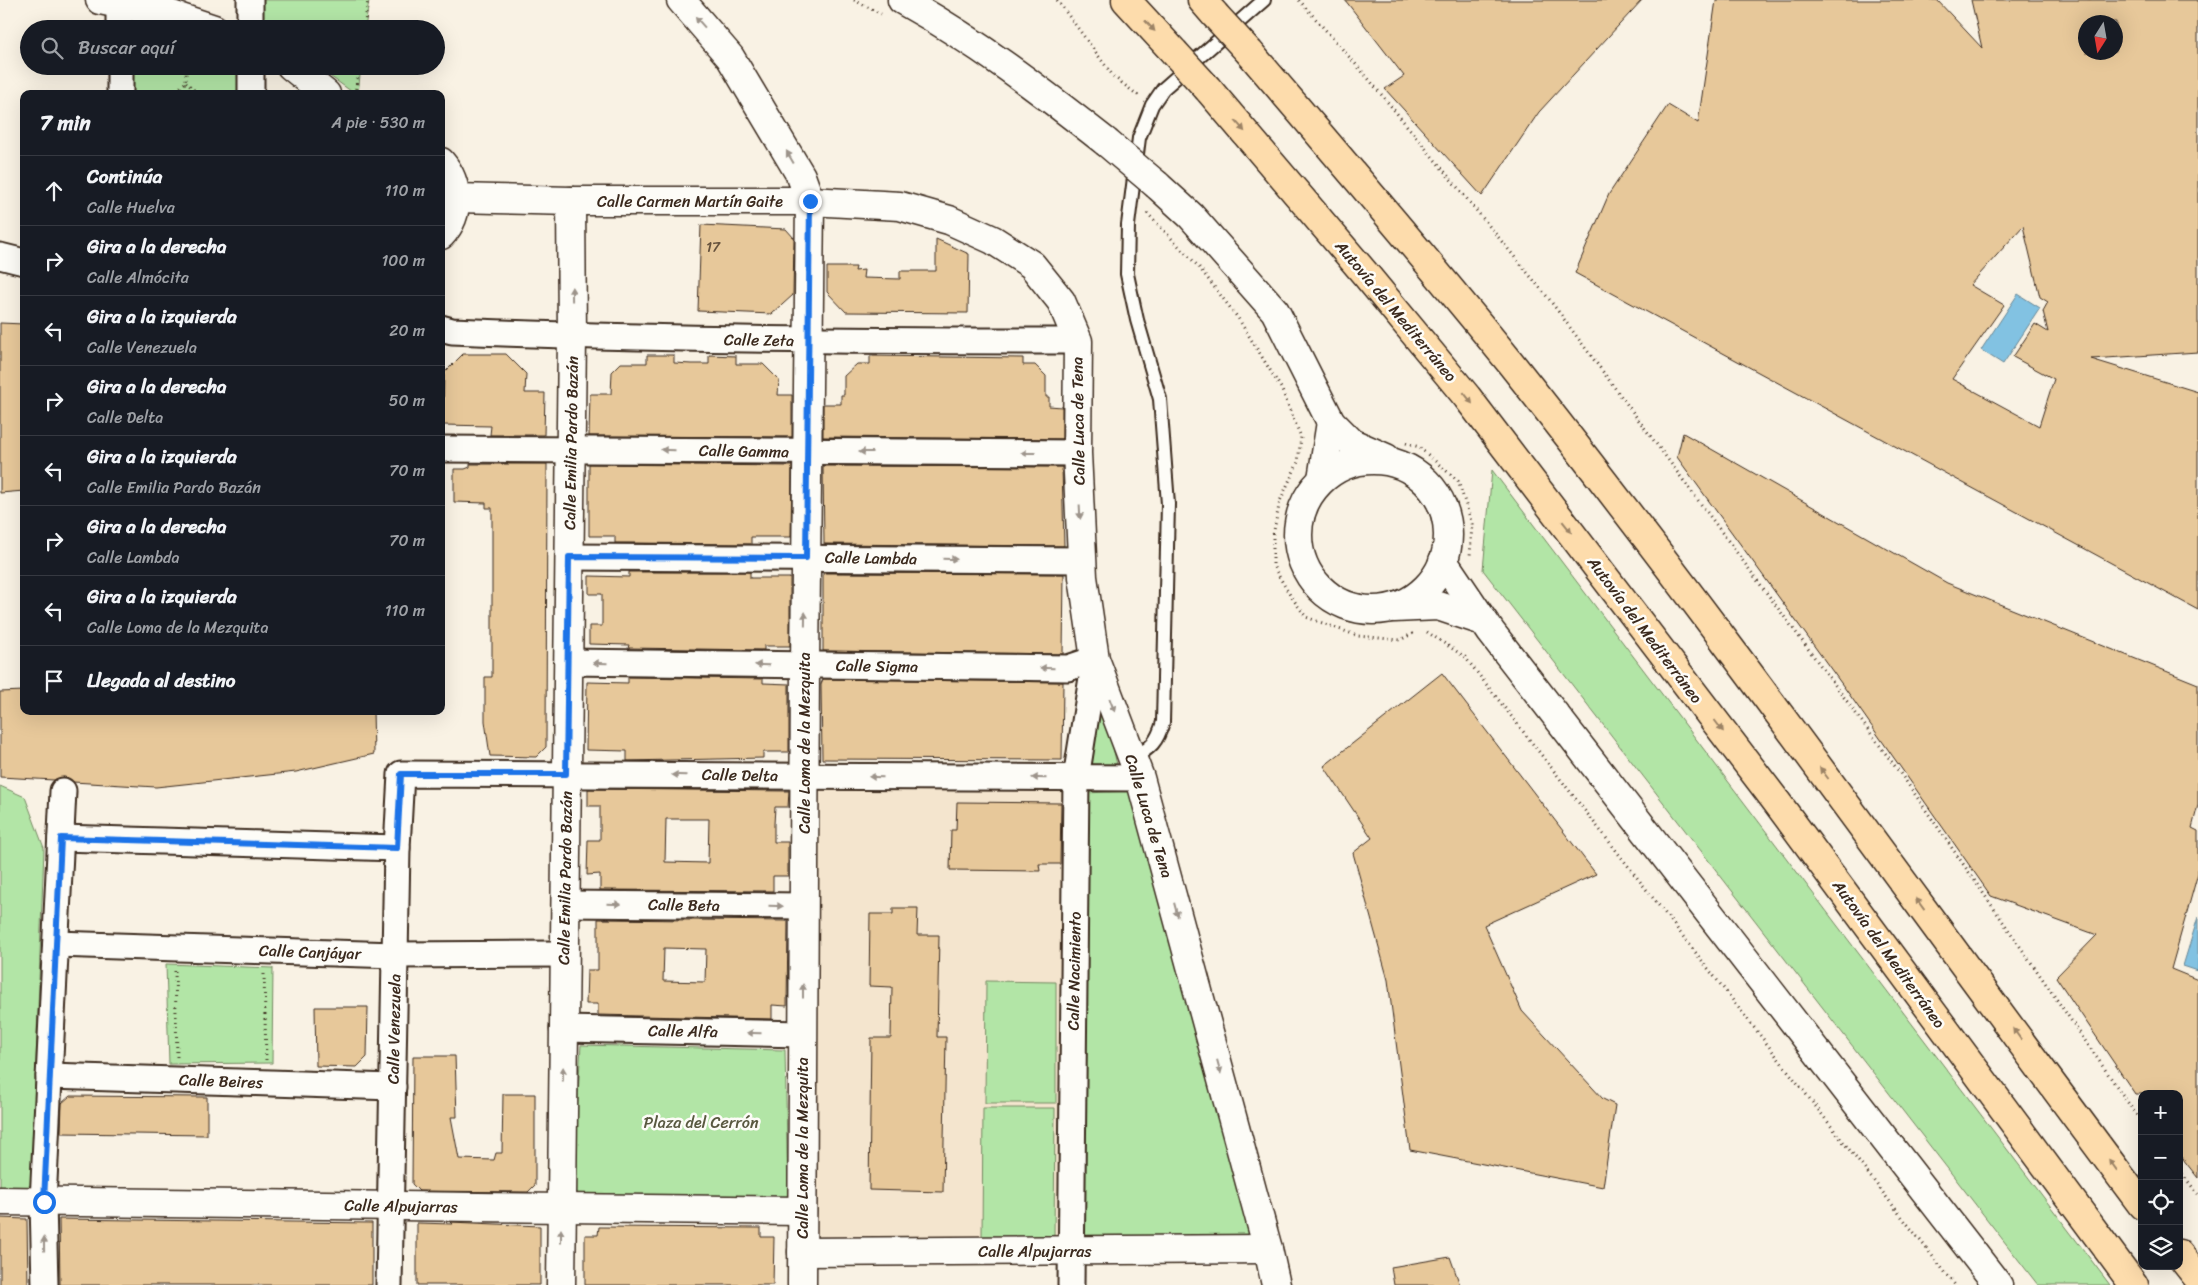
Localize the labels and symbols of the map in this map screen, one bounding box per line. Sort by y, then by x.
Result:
north arrow [2078,15,2123,60]
one-way arrow [694,17,706,29]
one-way arrow [1144,20,1156,32]
one-way arrow [1234,120,1245,133]
one-way arrow [786,149,794,164]
street label: Calle Carmen Martín Gaite [597,187,783,216]
route end [799,190,822,213]
street label: Autovía del Mediterráneo [1327,233,1464,389]
house number: 17 [706,235,721,260]
one-way arrow [568,286,576,302]
street label: Calle Zeta [724,325,794,355]
street label: Calle Emilia Pardo Bazán [555,355,587,530]
street label: Calle Luca de Tena [1062,357,1094,485]
one-way arrow [1462,392,1473,405]
street label: Calle Gamma [699,436,789,466]
one-way arrow [660,446,676,454]
one-way arrow [858,448,874,456]
one-way arrow [1020,449,1036,457]
one-way arrow [1076,504,1084,520]
one-way arrow [1561,520,1572,533]
street label: Calle Lambda [825,543,917,573]
street label: Autovía del Mediterráneo [1579,549,1710,710]
one-way arrow [942,555,958,563]
one-way arrow [801,611,809,627]
street label: Calle Sigma [836,651,918,681]
street label: Calle Loma de la Mezquita [790,652,819,834]
one-way arrow [592,659,608,667]
one-way arrow [754,660,770,668]
one-way arrow [1039,663,1055,671]
one-way arrow [1108,698,1116,713]
one-way arrow [1713,719,1724,732]
street label: Calle Luca de Tena [1116,750,1182,882]
street label: Calle Delta [702,760,778,790]
one-way arrow [1819,766,1829,780]
one-way arrow [671,771,687,779]
one-way arrow [868,772,884,780]
one-way arrow [1031,774,1047,782]
street label: Calle Emilia Pardo Bazán [549,790,581,965]
street label: Autovía del Mediterráneo [1824,873,1953,1035]
street label: Calle Beta [648,890,720,920]
one-way arrow [1915,897,1925,911]
one-way arrow [606,900,622,908]
one-way arrow [768,902,784,910]
one-way arrow [1172,903,1180,918]
street label: Calle Nacimiento [1058,911,1090,1031]
street label: Calle Canjáyar [258,936,363,968]
street label: Calle Venezuela [379,974,409,1084]
one-way arrow [799,983,807,999]
street label: Calle Alfa [648,1016,718,1046]
one-way arrow [2011,1028,2022,1041]
one-way arrow [745,1029,761,1037]
street label: Calle Loma de la Mezquita [788,1057,817,1239]
one-way arrow [1215,1060,1223,1075]
street label: Calle Beires [178,1065,264,1097]
one-way arrow [559,1066,567,1082]
park label: Plaza del Cerrón [643,1108,759,1137]
one-way arrow [2108,1158,2118,1172]
route start [33,1191,56,1214]
street label: Calle Alpujarras [344,1191,459,1221]
one-way arrow [557,1228,565,1244]
one-way arrow [40,1235,48,1251]
street label: Calle Alpujarras [978,1237,1092,1266]

